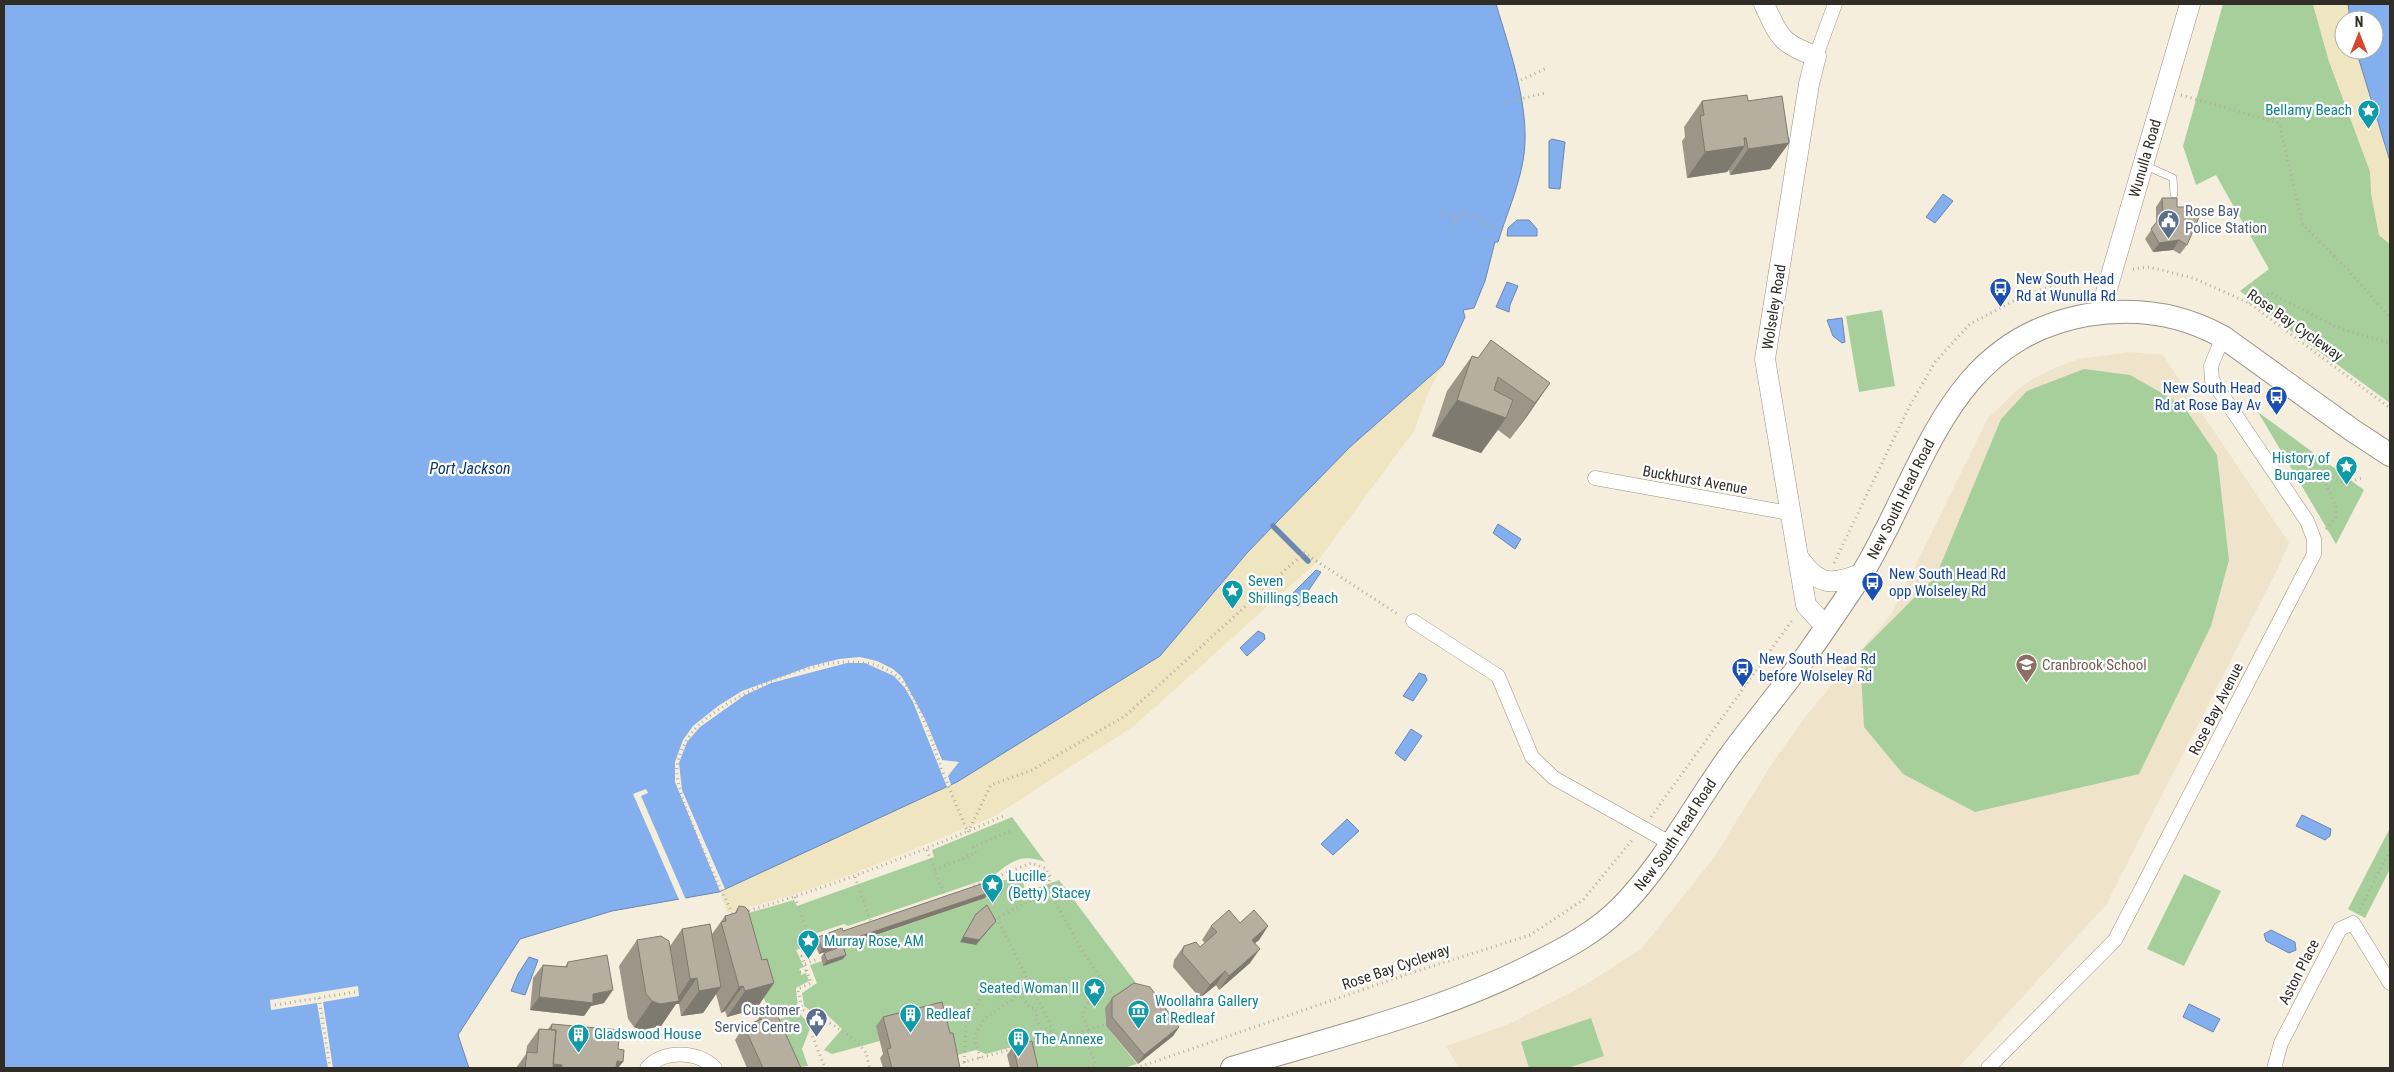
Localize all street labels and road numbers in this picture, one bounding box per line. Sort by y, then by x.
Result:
street label: Wunulla Road [2125,117,2165,200]
street label: Wolseley Road [1758,263,1790,351]
street label: Rose Bay Cycleway [2244,285,2346,365]
street label: New South Head Road [1863,436,1939,562]
street label: Buckhurst Avenue [1641,462,1749,498]
street label: Rose Bay Avenue [2185,660,2247,758]
street label: New South Head Road [1631,775,1720,895]
street label: Aston Place [2275,936,2323,1008]
street label: Rose Bay Cycleway [1340,940,1452,994]

